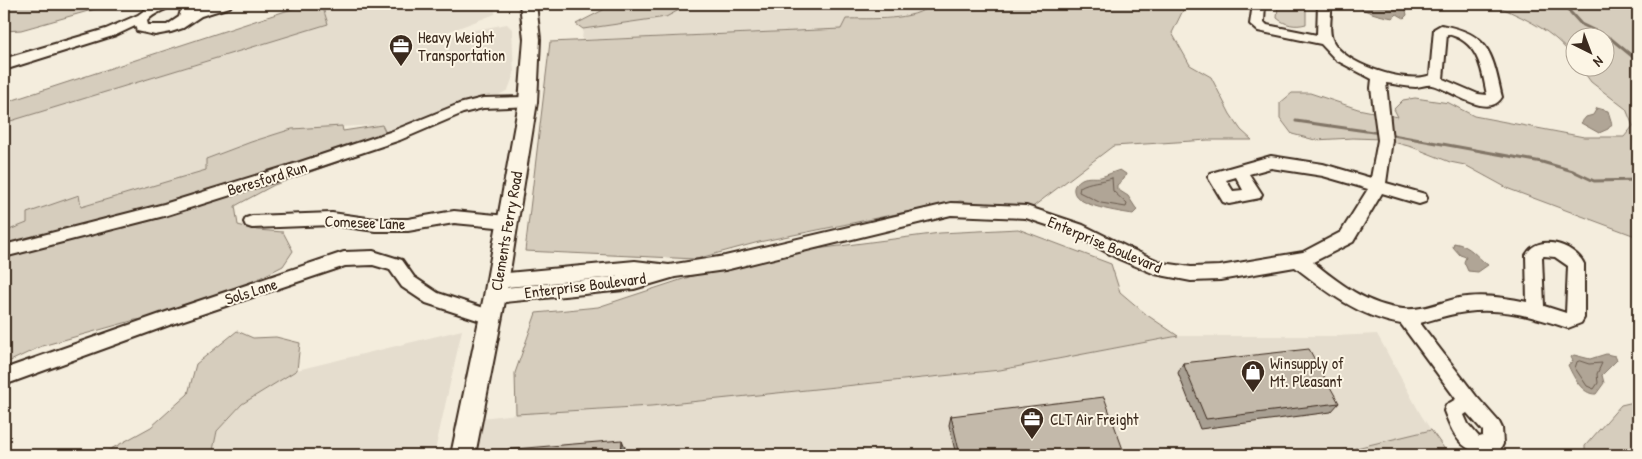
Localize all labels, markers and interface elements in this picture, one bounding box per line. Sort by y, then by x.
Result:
place label: Heavy Weight Transportation [418,26,505,66]
north arrow [1564,28,1614,78]
office icon: Heavy Weight Transportation [388,33,414,67]
text: N [1590,52,1608,72]
street label: Beresford Run [224,155,310,201]
street label: Clements Ferry Road [485,170,527,292]
street label: Comesee Lane [324,210,406,234]
street label: Enterprise Boulevard [1045,210,1165,278]
street label: Enterprise Boulevard [523,267,647,303]
street label: Sols Lane [222,272,281,310]
place label: Winsupply of Mt. Pleasant [1270,352,1344,392]
shop icon: Winsupply of Mt. Pleasant [1240,359,1266,393]
office icon: CLT Air Freight [1019,406,1045,440]
place label: CLT Air Freight [1050,408,1139,430]

